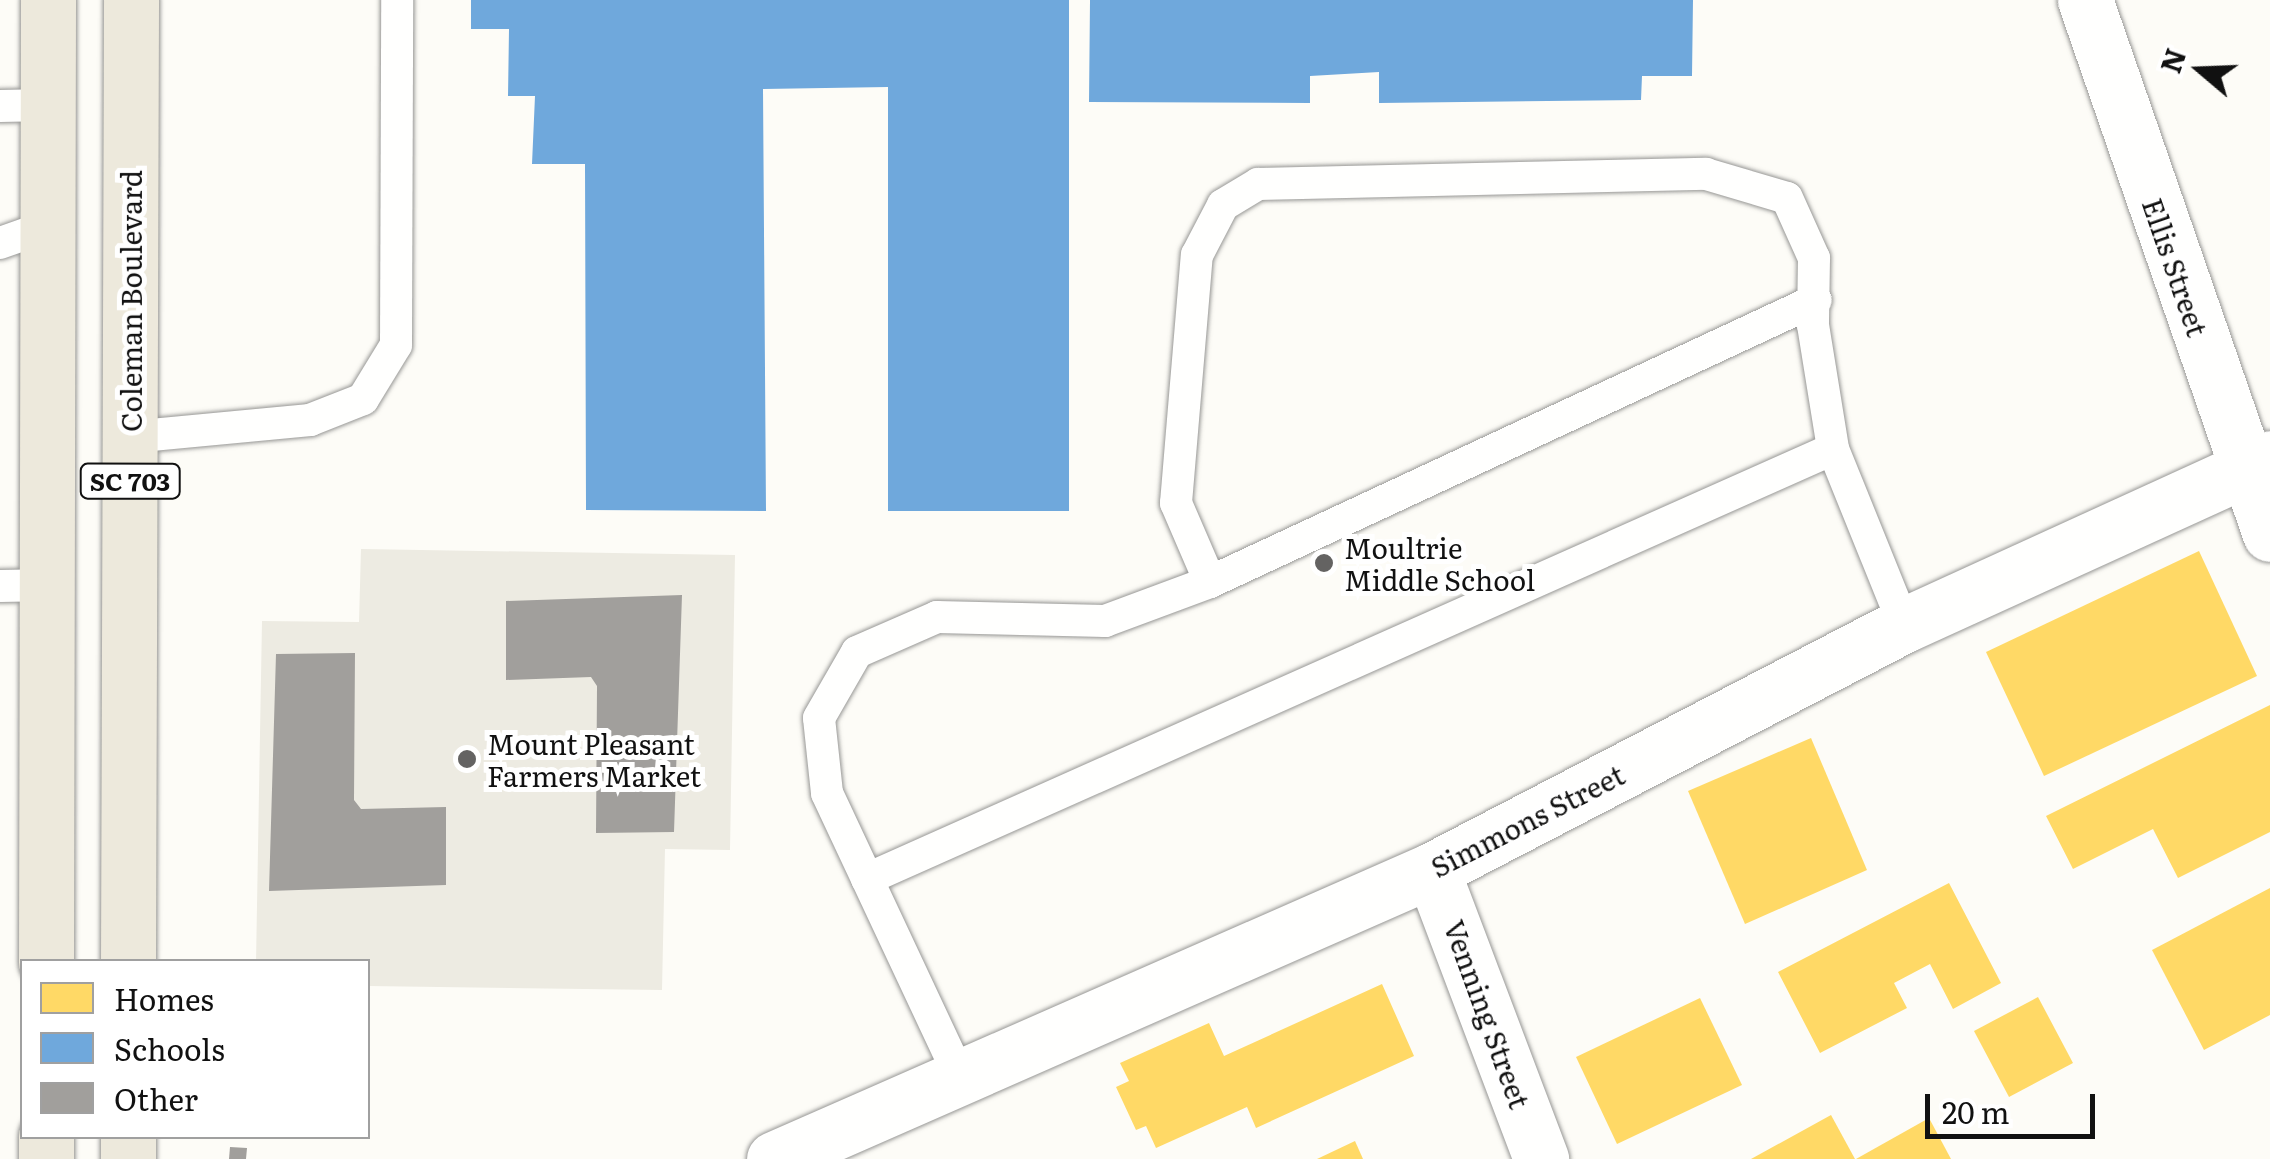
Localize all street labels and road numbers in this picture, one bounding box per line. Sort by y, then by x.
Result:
street label: Coleman Boulevard [113,170,147,432]
street label: Ellis Street [2137,193,2215,341]
road number: SC 703 [78,461,182,501]
street label: Simmons Street [1425,757,1629,883]
street label: Venning Street [1438,915,1538,1113]

